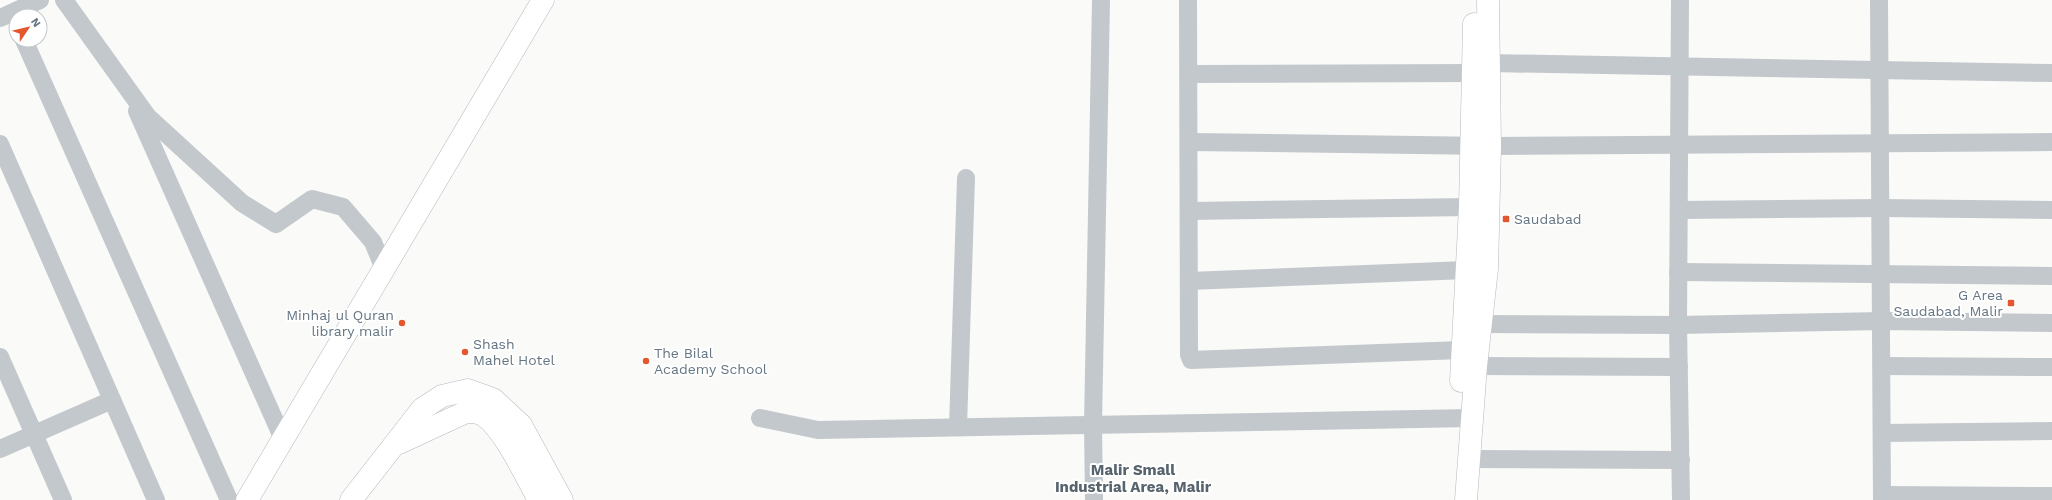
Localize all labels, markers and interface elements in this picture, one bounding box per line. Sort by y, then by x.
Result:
north arrow [8,8,48,48]
text: N [28,15,43,30]
place label: Saudabad [1514,211,1582,227]
marker: Saudabad [1501,214,1511,224]
place label: G Area Saudabad, Malir [1893,287,2003,319]
marker: G Area Saudabad, Malir [2006,298,2016,308]
place label: Minhaj ul Quran library malir [286,307,394,339]
marker: Minhaj ul Quran library malir [397,318,407,328]
place label: Shash Mahel Hotel [473,336,555,368]
place label: The Bilal Academy School [654,345,768,377]
marker: Shash Mahel Hotel [460,347,470,357]
marker: The Bilal Academy School [641,356,651,366]
district label: Malir Small Industrial Area, Malir [1055,461,1212,496]

